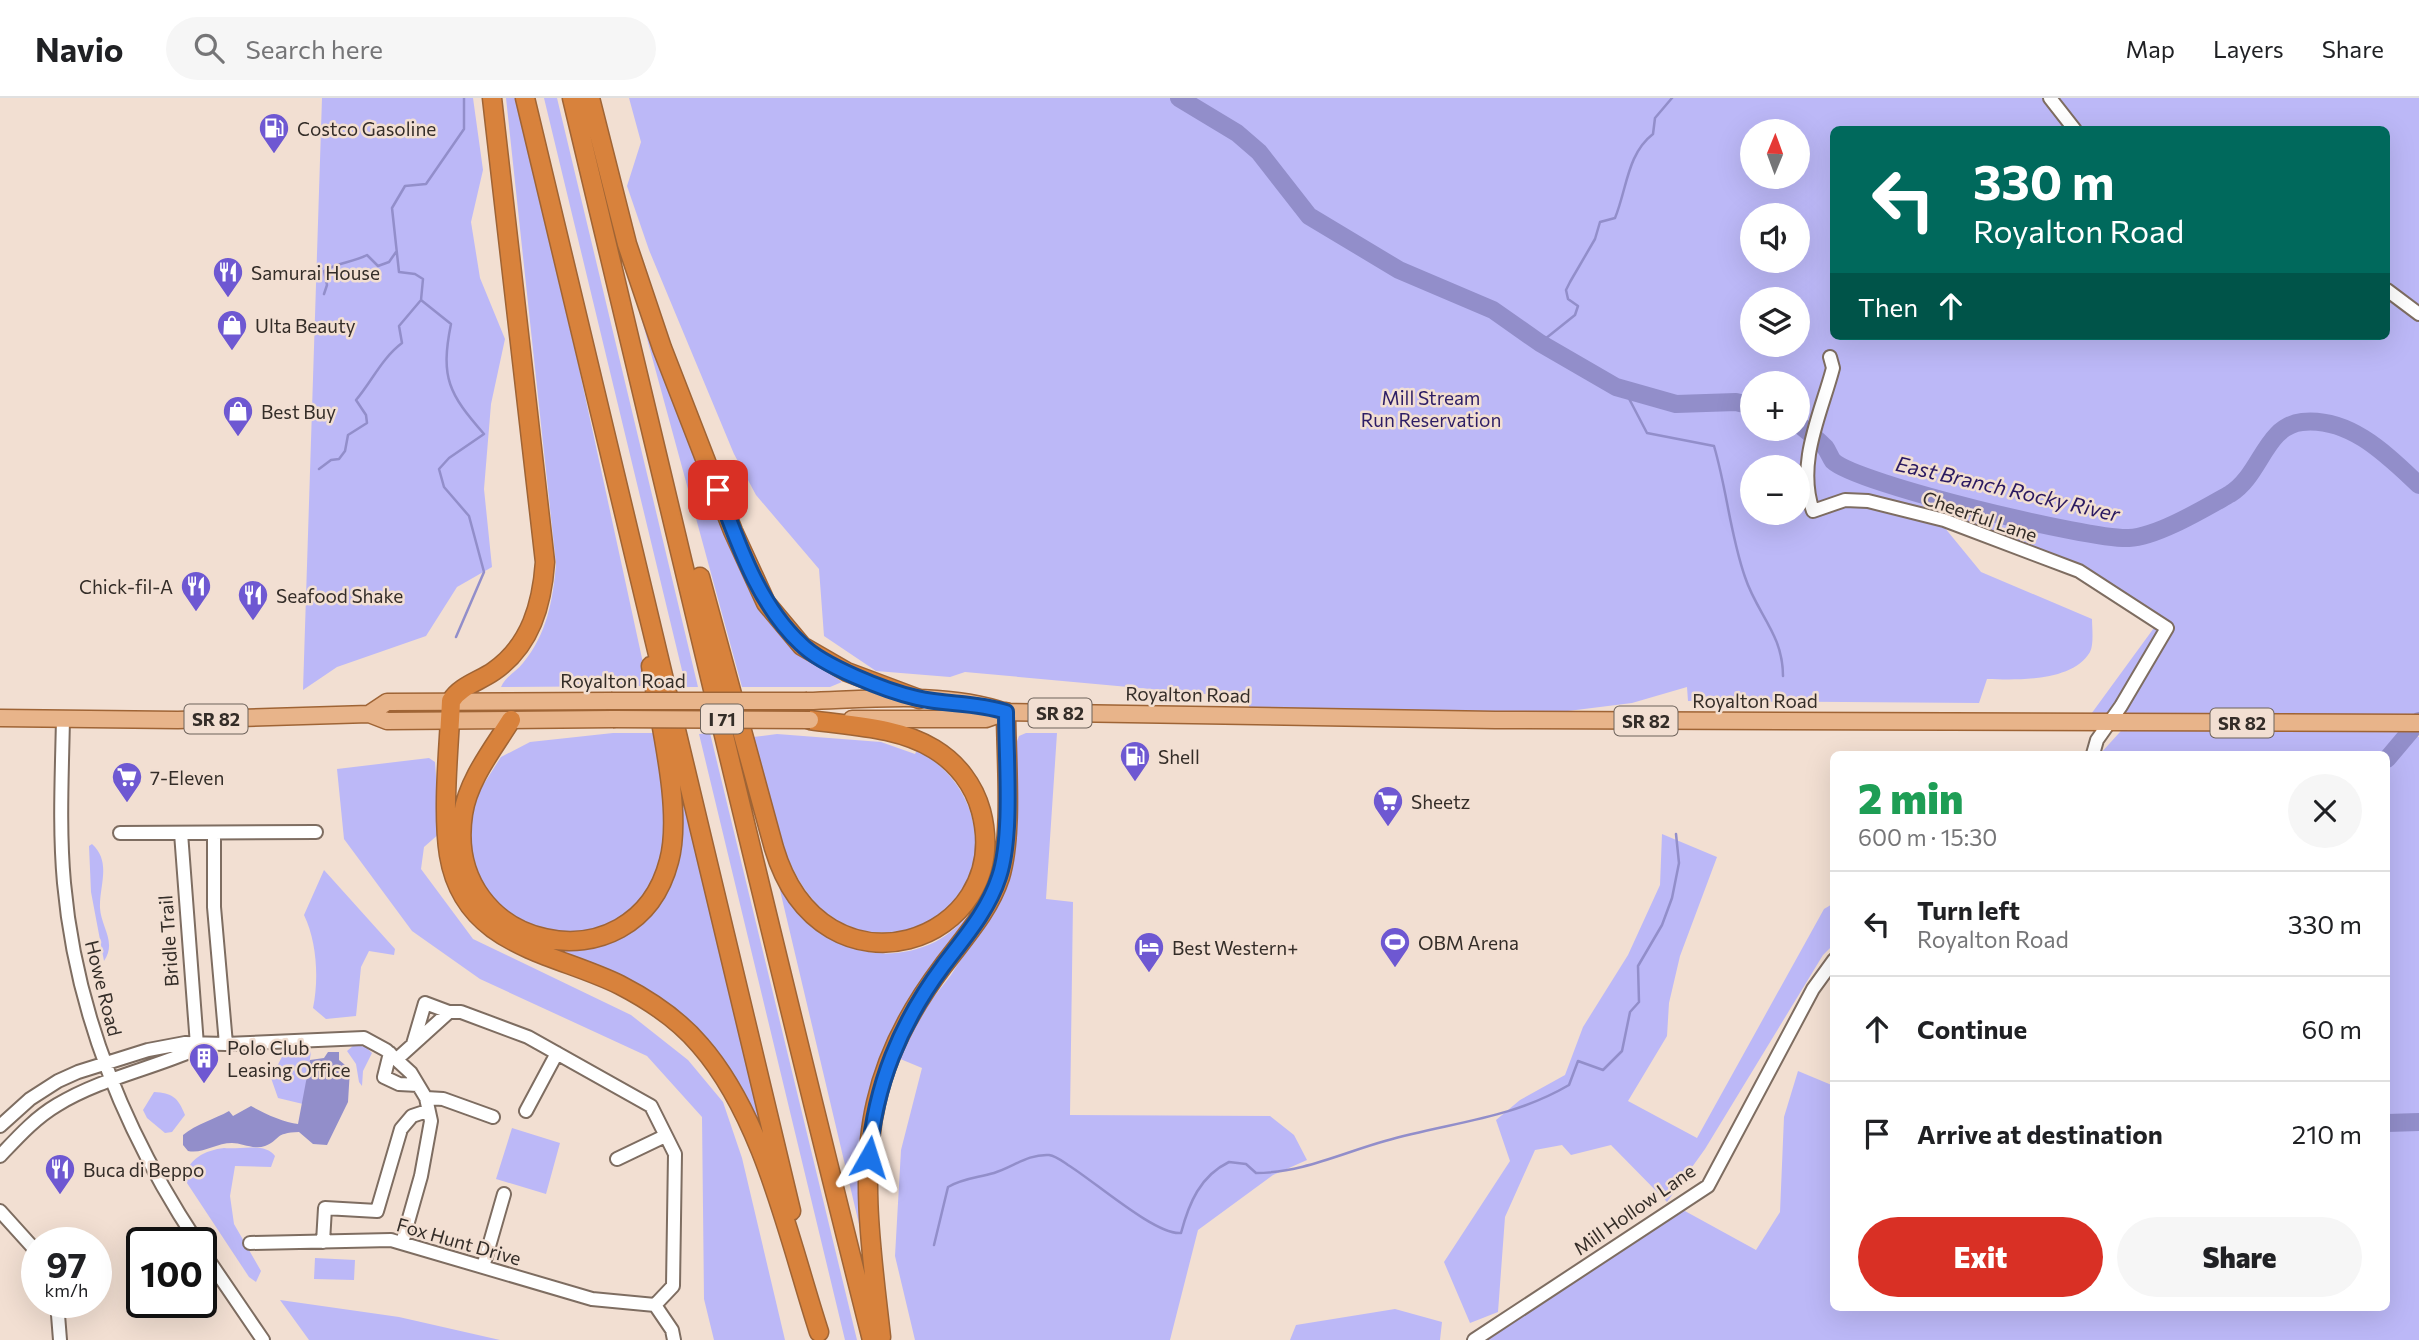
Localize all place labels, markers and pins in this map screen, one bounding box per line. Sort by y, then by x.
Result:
fuel station icon: Costco Gasoline [257,111,291,155]
place label: Costco Gasoline [297,117,436,140]
restaurant icon: Samurai House [211,255,245,299]
place label: Samurai House [251,261,380,284]
shop icon: Ulta Beauty [215,308,249,352]
place label: Ulta Beauty [255,314,356,337]
shop icon: Best Buy [221,394,255,438]
place label: Best Buy [261,400,336,423]
pin [688,460,748,520]
restaurant icon: Chick-fil-A [179,569,213,613]
place label: Chick-fil-A [79,575,173,598]
restaurant icon: Seafood Shake [236,578,270,622]
place label: Seafood Shake [276,584,403,607]
fuel station icon: Shell [1118,739,1152,783]
place label: Shell [1158,745,1200,768]
supermarket icon: 7-Eleven [110,760,144,804]
place label: 7-Eleven [150,766,224,789]
supermarket icon: Sheetz [1371,784,1405,828]
place label: Sheetz [1411,790,1470,813]
sports icon: OBM Arena [1378,925,1412,969]
hotel icon: Best Western+ [1132,930,1166,974]
place label: OBM Arena [1418,931,1519,954]
place label: Best Western+ [1172,936,1298,959]
place label: Polo Club Leasing Office [227,1036,351,1081]
building icon: Polo Club Leasing Office [187,1041,221,1085]
restaurant icon: Buca di Beppo [43,1152,77,1196]
place label: Buca di Beppo [83,1158,204,1181]

